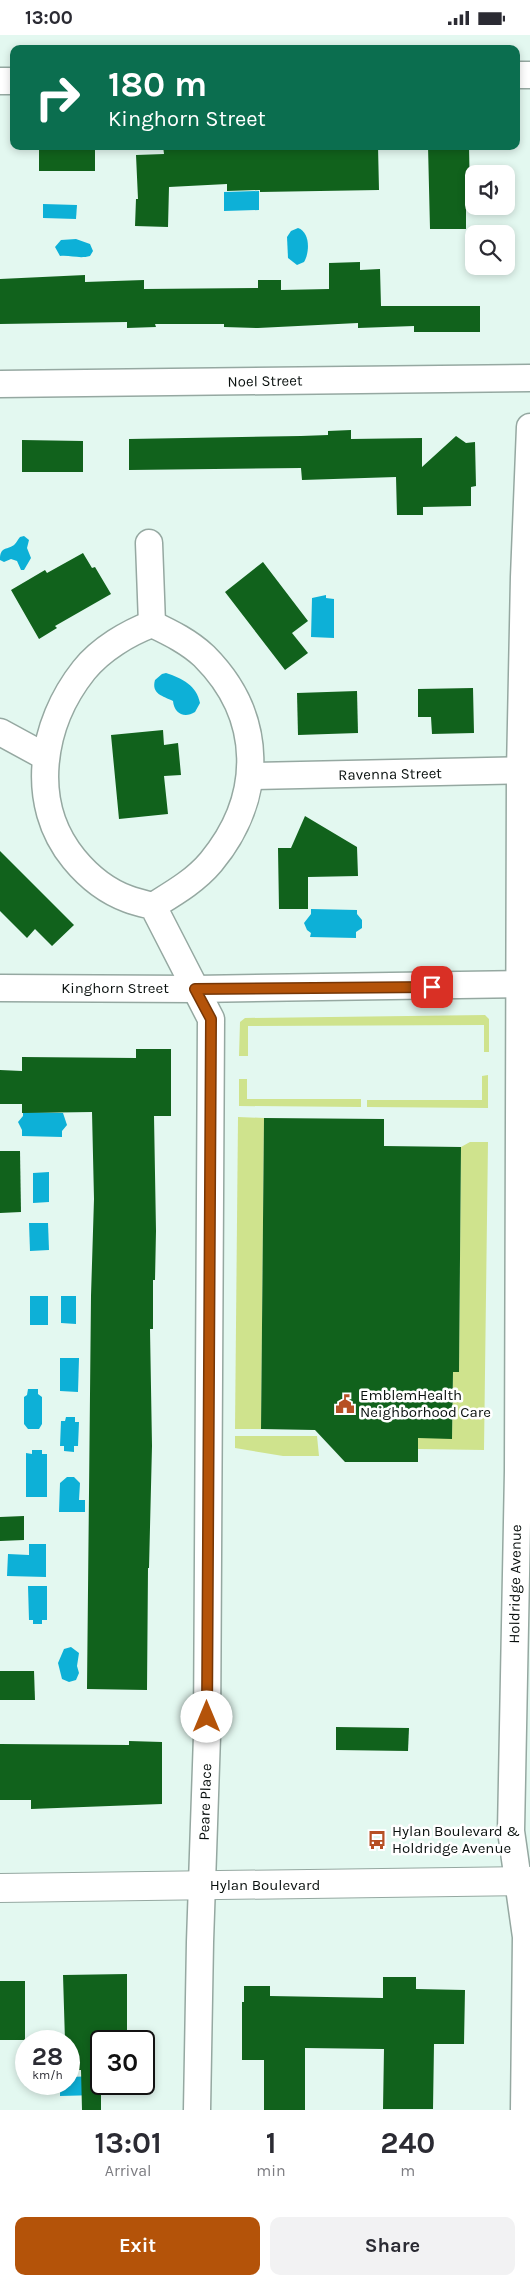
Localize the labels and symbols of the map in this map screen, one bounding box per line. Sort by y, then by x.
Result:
street label: Noel Street [227,371,303,391]
street label: Ravenna Street [338,764,442,784]
pin [411,966,453,1008]
street label: Kinghorn Street [61,979,169,997]
place label: EmblemHealth Neighborhood Care [360,1386,491,1421]
public building icon: EmblemHealth Neighborhood Care [334,1393,356,1415]
street label: Holdridge Avenue [505,1524,525,1644]
position arrow [180,1690,232,1742]
street label: Peare Place [195,1763,215,1841]
place label: Hylan Boulevard & Holdridge Avenue [392,1822,520,1857]
bus stop icon: Hylan Boulevard & Holdridge Avenue [366,1829,388,1851]
street label: Hylan Boulevard [210,1876,320,1894]
speed limit sign: 30 [90,2030,155,2095]

